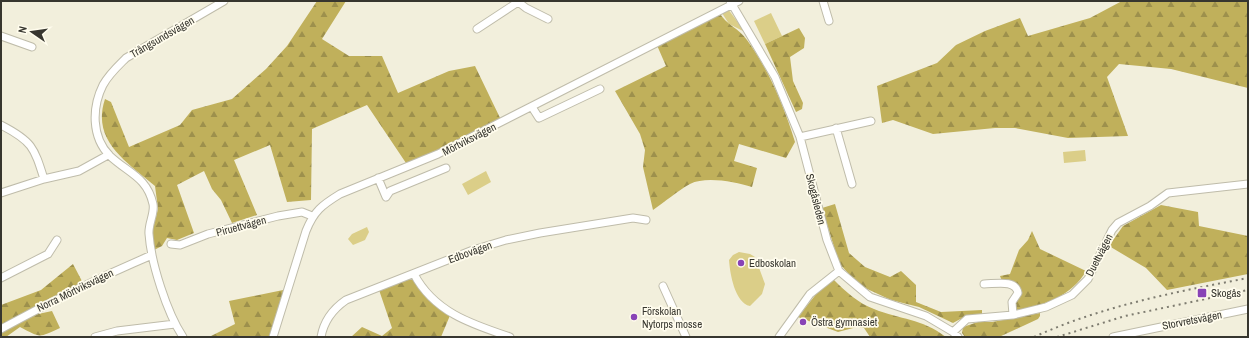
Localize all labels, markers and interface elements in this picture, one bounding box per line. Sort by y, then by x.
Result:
north arrow [12,12,52,52]
street label: Trångsundsvägen [127,13,197,61]
text: N [15,25,30,34]
street label: Mörtviksvägen [440,119,498,159]
street label: Skogåsleden [803,172,829,226]
street label: Piruettvägen [214,213,268,239]
street label: Duettvägen [1082,231,1116,279]
street label: Edbovägen [446,238,494,266]
place label: Edboskolan [749,256,796,270]
marker: Edboskolan [736,258,746,268]
street label: Norra Mörtviksvägen [34,265,116,315]
place label: Skogås [1211,286,1242,300]
marker: Skogås [1196,287,1208,299]
place label: Förskolan Nytorps mosse [642,304,702,331]
street label: Storvretsvägen [1161,307,1223,333]
marker: Förskolan Nytorps mosse [629,312,639,322]
place label: Östra gymnasiet [811,315,878,329]
marker: Östra gymnasiet [798,317,808,327]

